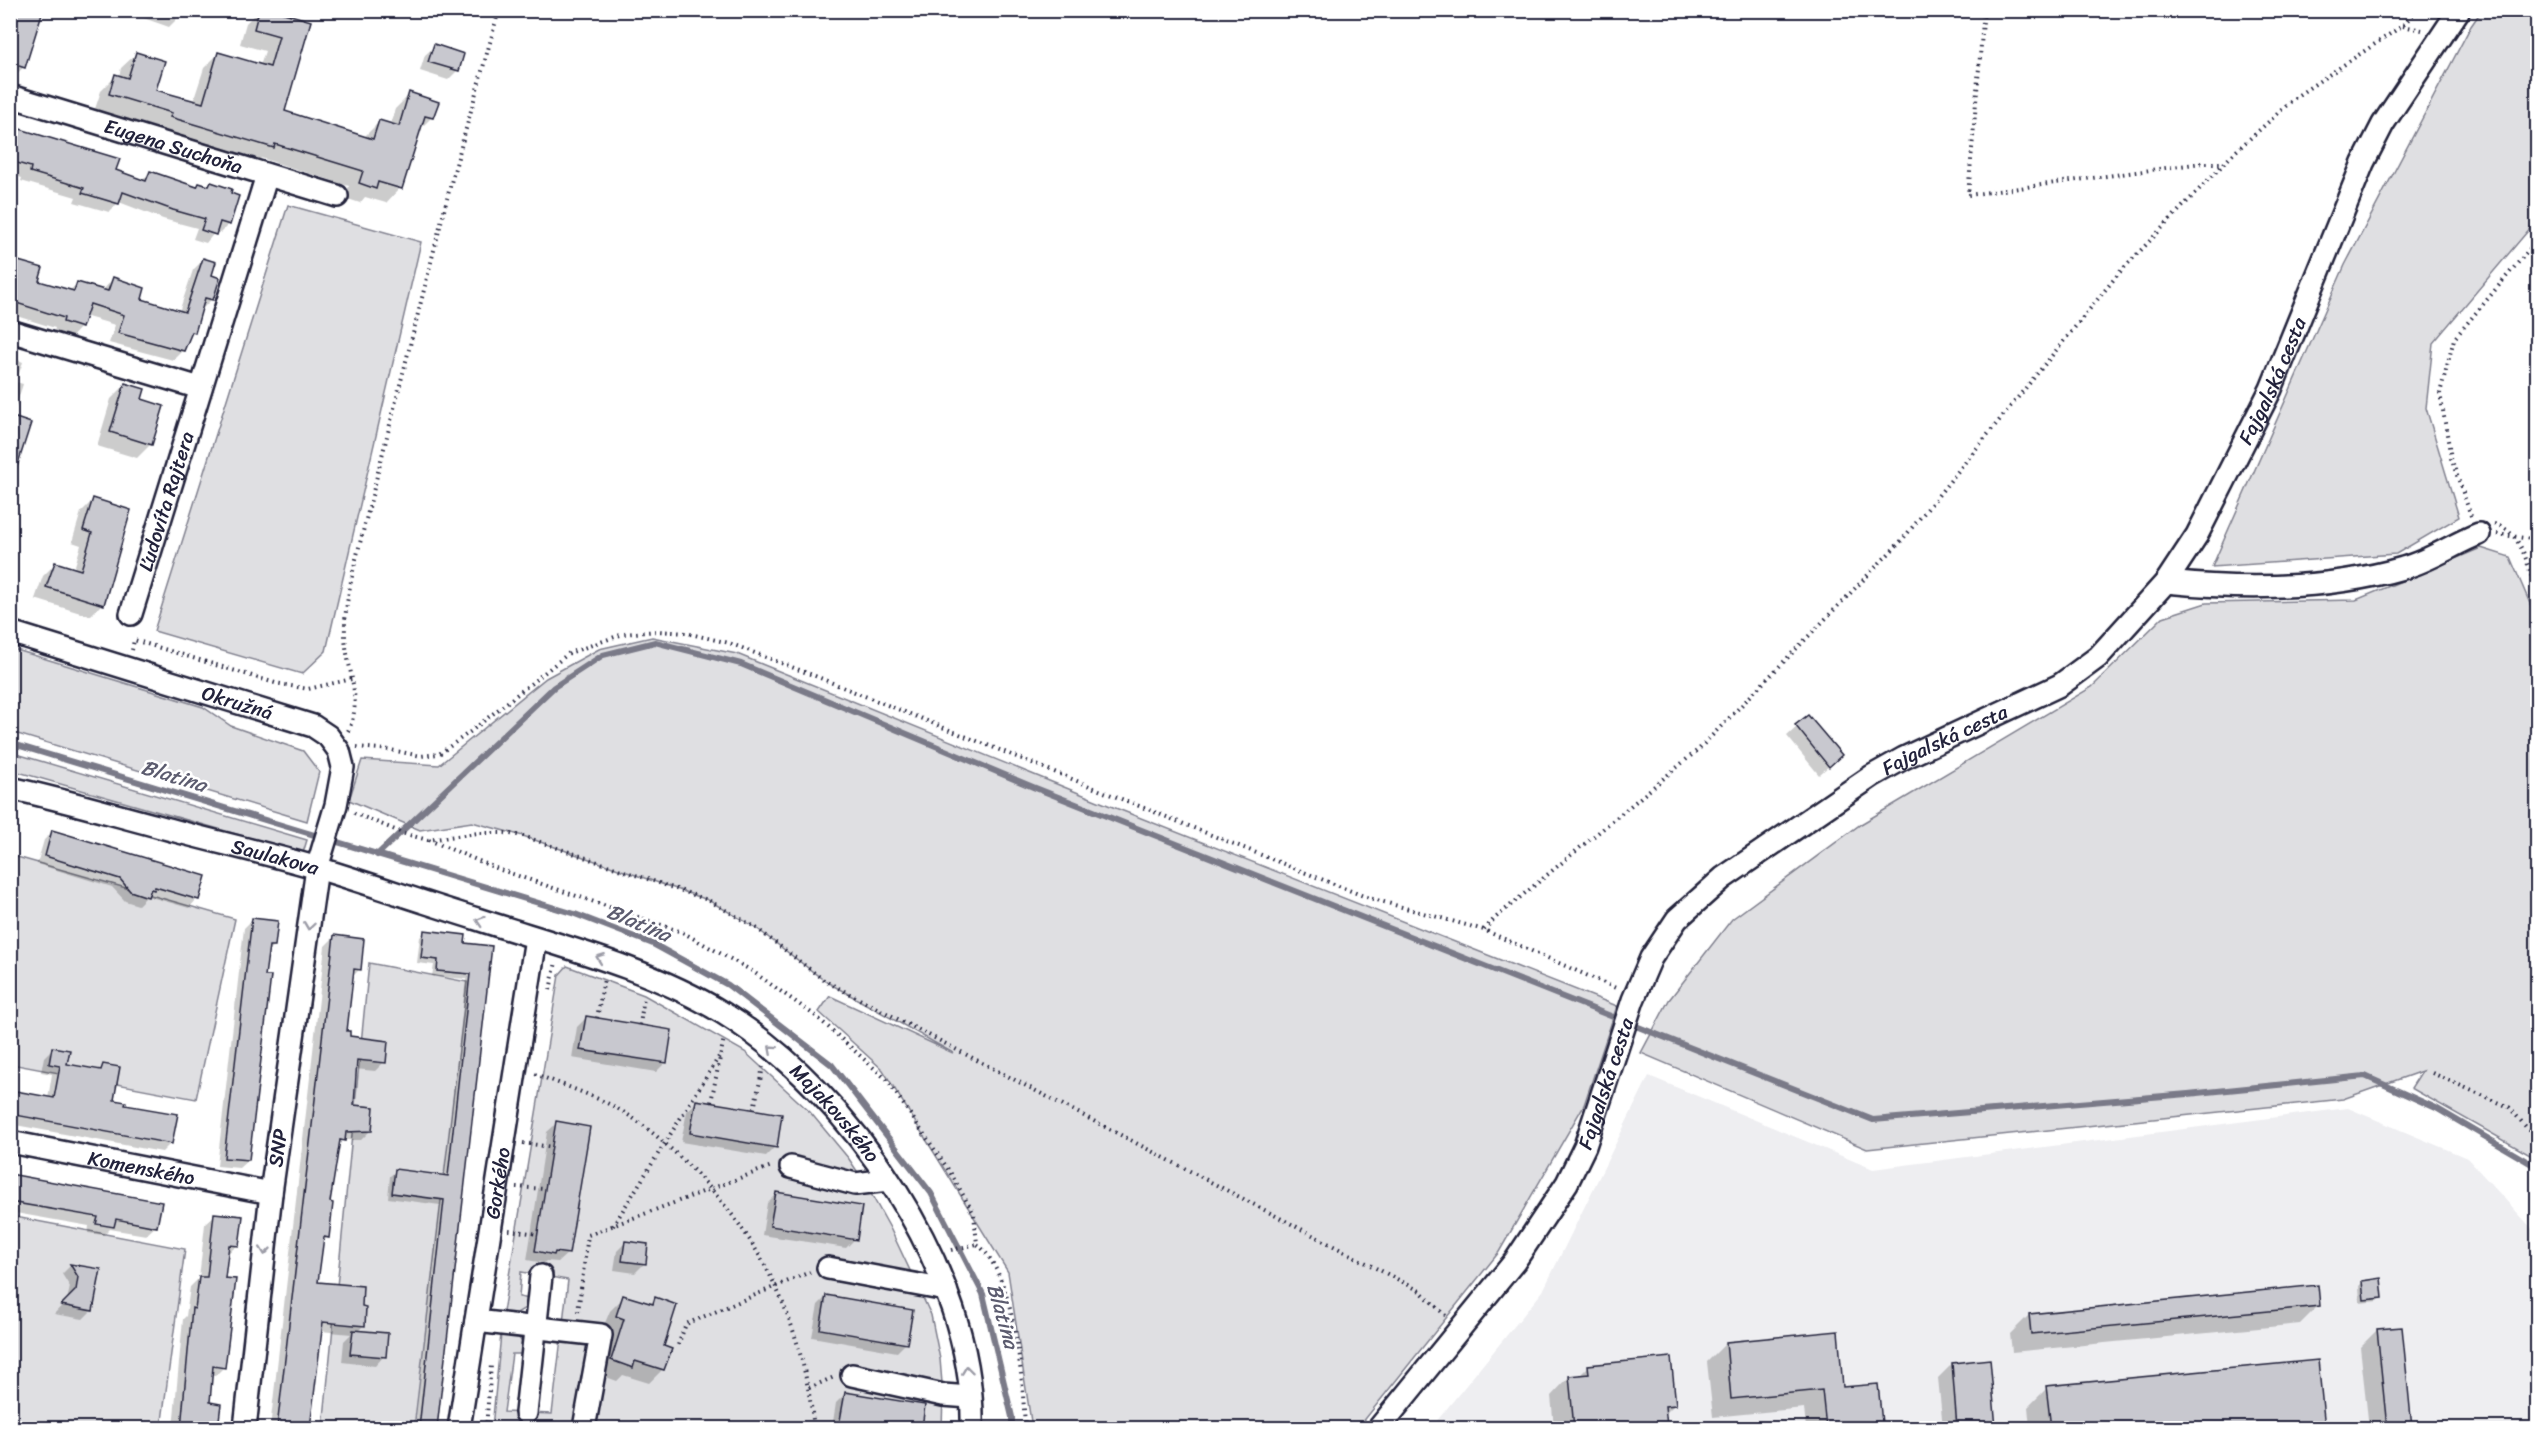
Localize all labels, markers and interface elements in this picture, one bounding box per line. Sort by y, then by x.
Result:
street label: Eugena Suchoňa [100,108,247,184]
street label: Fajgalská cesta [2228,311,2316,451]
street label: Ľudovíta Rajtera [128,427,204,576]
street label: Okružná [197,675,277,730]
street label: Fajgalská cesta [1875,694,2015,785]
water label: Blatina [137,748,214,805]
street label: Saulakova [228,828,324,885]
water label: Blatina [601,892,679,954]
one-way arrow [475,915,486,928]
one-way arrow [303,921,315,931]
one-way arrow [596,953,607,965]
street label: Fajgalská cesta [1568,1012,1644,1154]
one-way arrow [768,1045,778,1056]
street label: Majakovského [781,1054,889,1170]
street label: SNP [258,1126,298,1169]
street label: Komenského [85,1140,198,1195]
street label: Gorkého [475,1145,520,1221]
one-way arrow [259,1246,272,1255]
water label: Blatina [976,1279,1031,1356]
one-way arrow [961,1366,974,1375]

